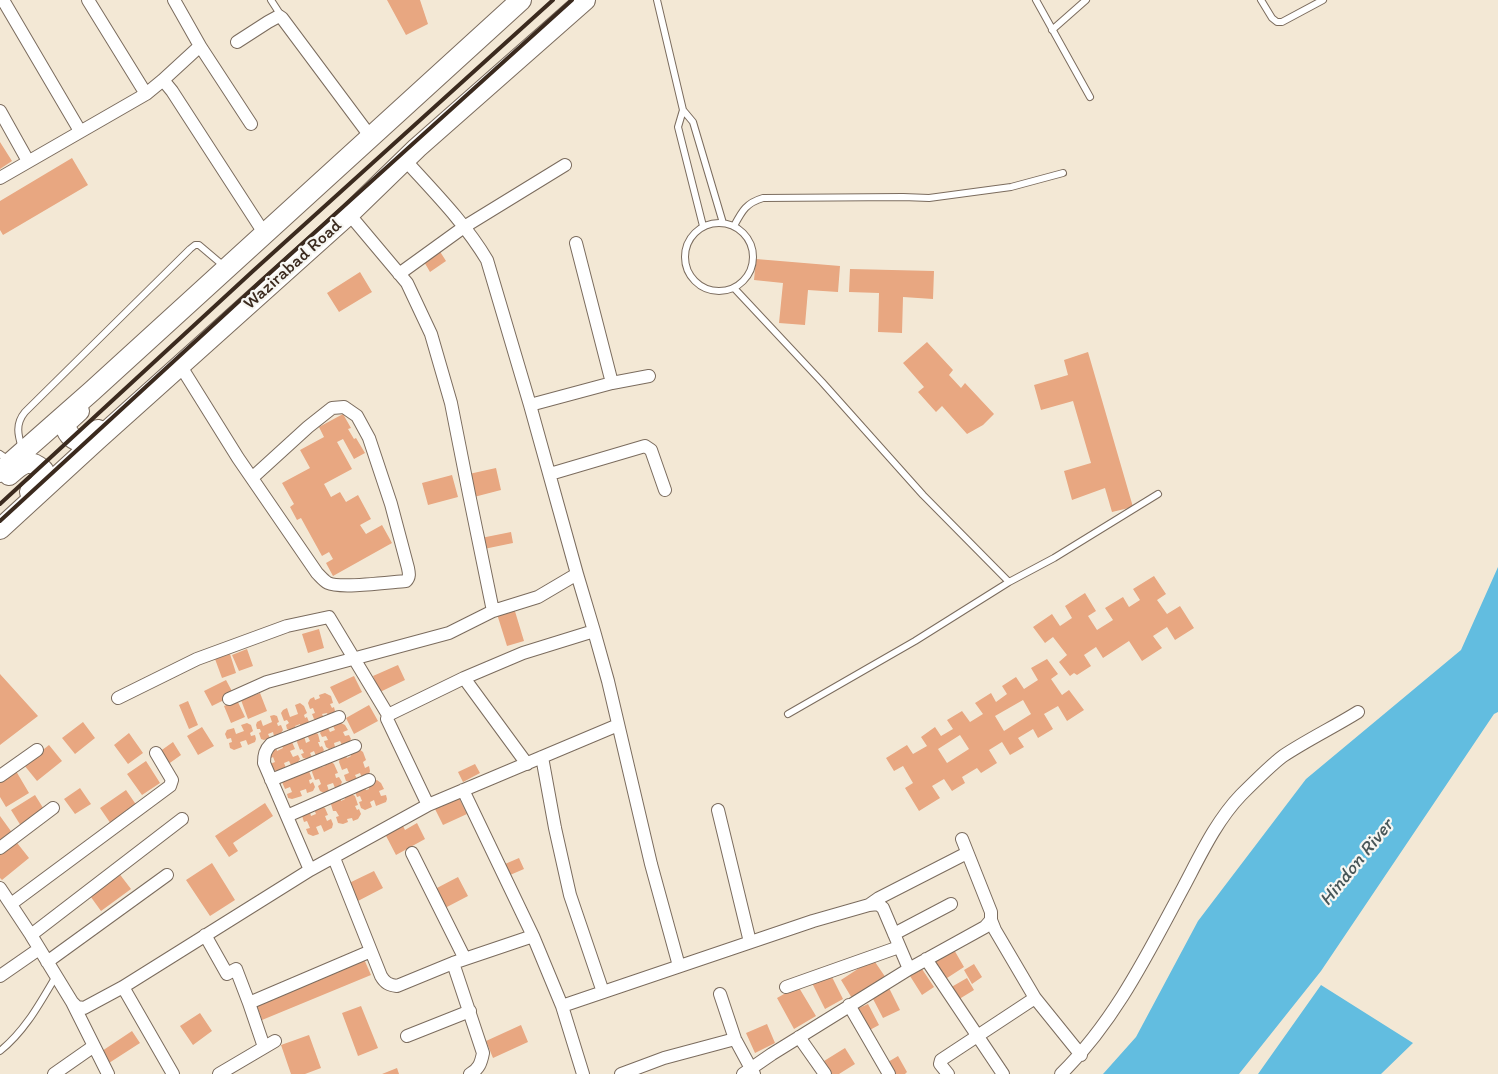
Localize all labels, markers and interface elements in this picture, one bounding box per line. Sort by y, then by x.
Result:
street label: Wazirabad Road [239,215,347,315]
water label: Hindon River [1315,815,1399,911]

